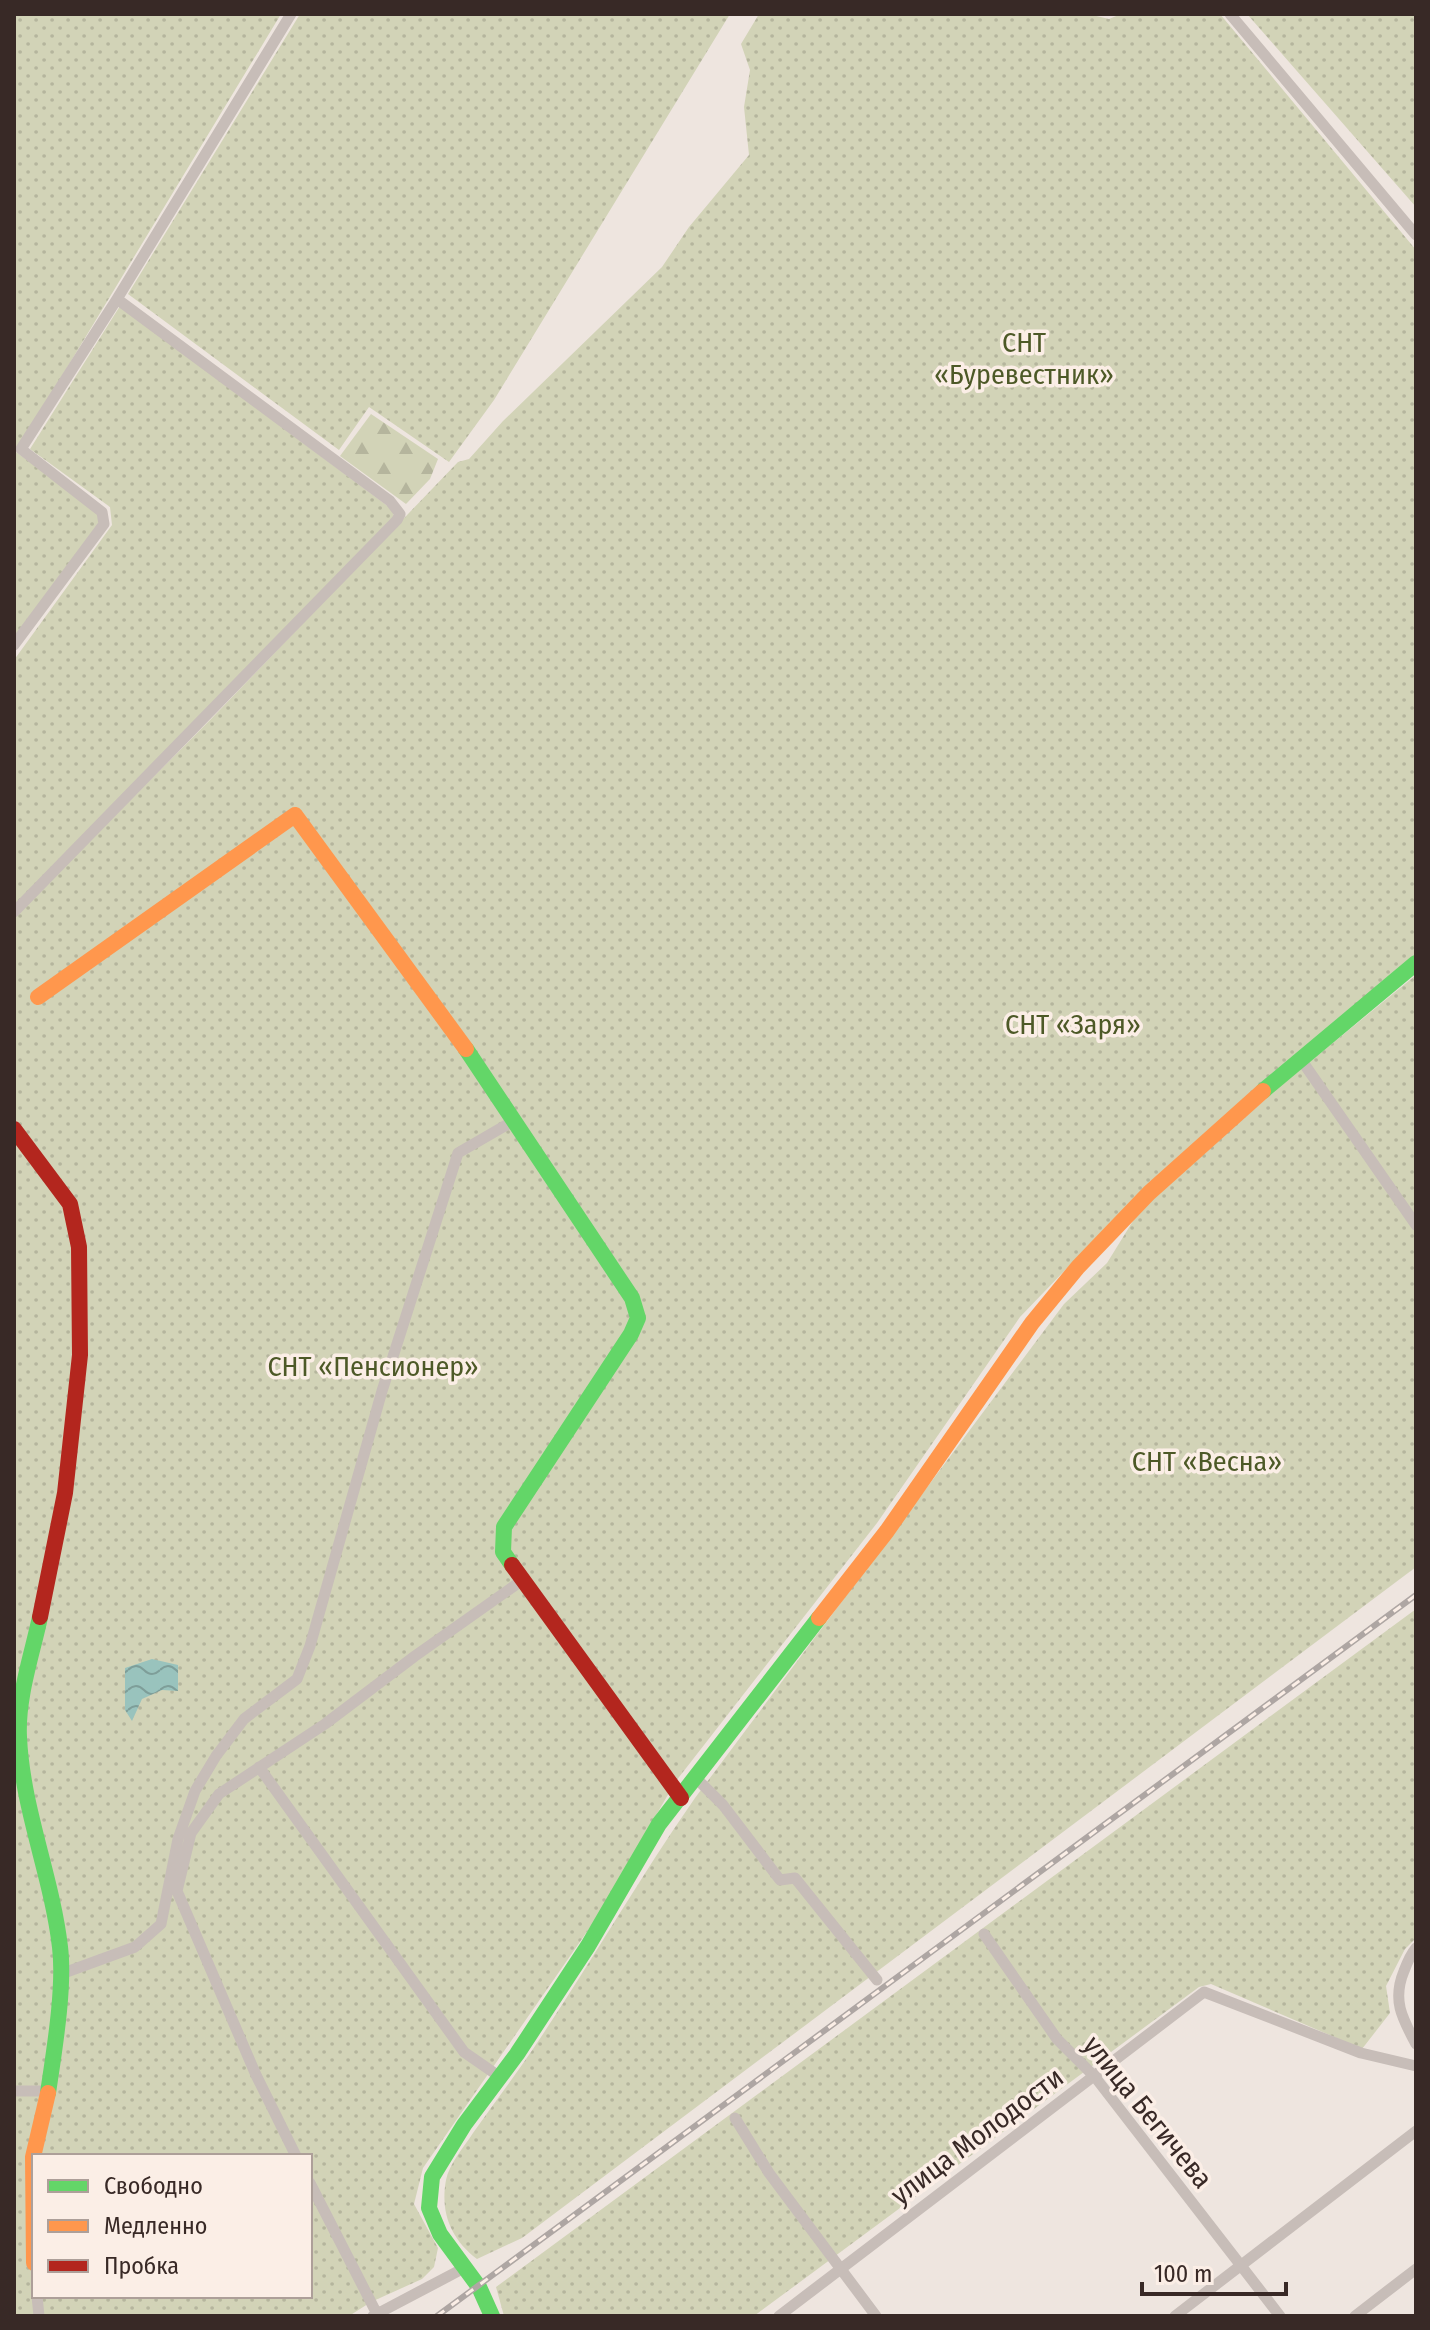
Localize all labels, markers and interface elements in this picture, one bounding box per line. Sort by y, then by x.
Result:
park label: СНТ «Буревестник» [934,326,1114,391]
park label: СНТ «Заря» [1005,1008,1141,1041]
park label: СНТ «Пенсионер» [267,1350,479,1383]
park label: СНТ «Весна» [1132,1445,1282,1478]
street label: улица Бегичева [1077,2029,1219,2195]
street label: улица Молодости [884,2061,1070,2211]
legend [32,2154,312,2298]
text: Свободно [104,2172,203,2200]
text: Медленно [104,2212,207,2240]
scale bar [1142,2246,1286,2296]
text: Пробка [104,2252,179,2280]
text: 100 m [1154,2260,1212,2288]

